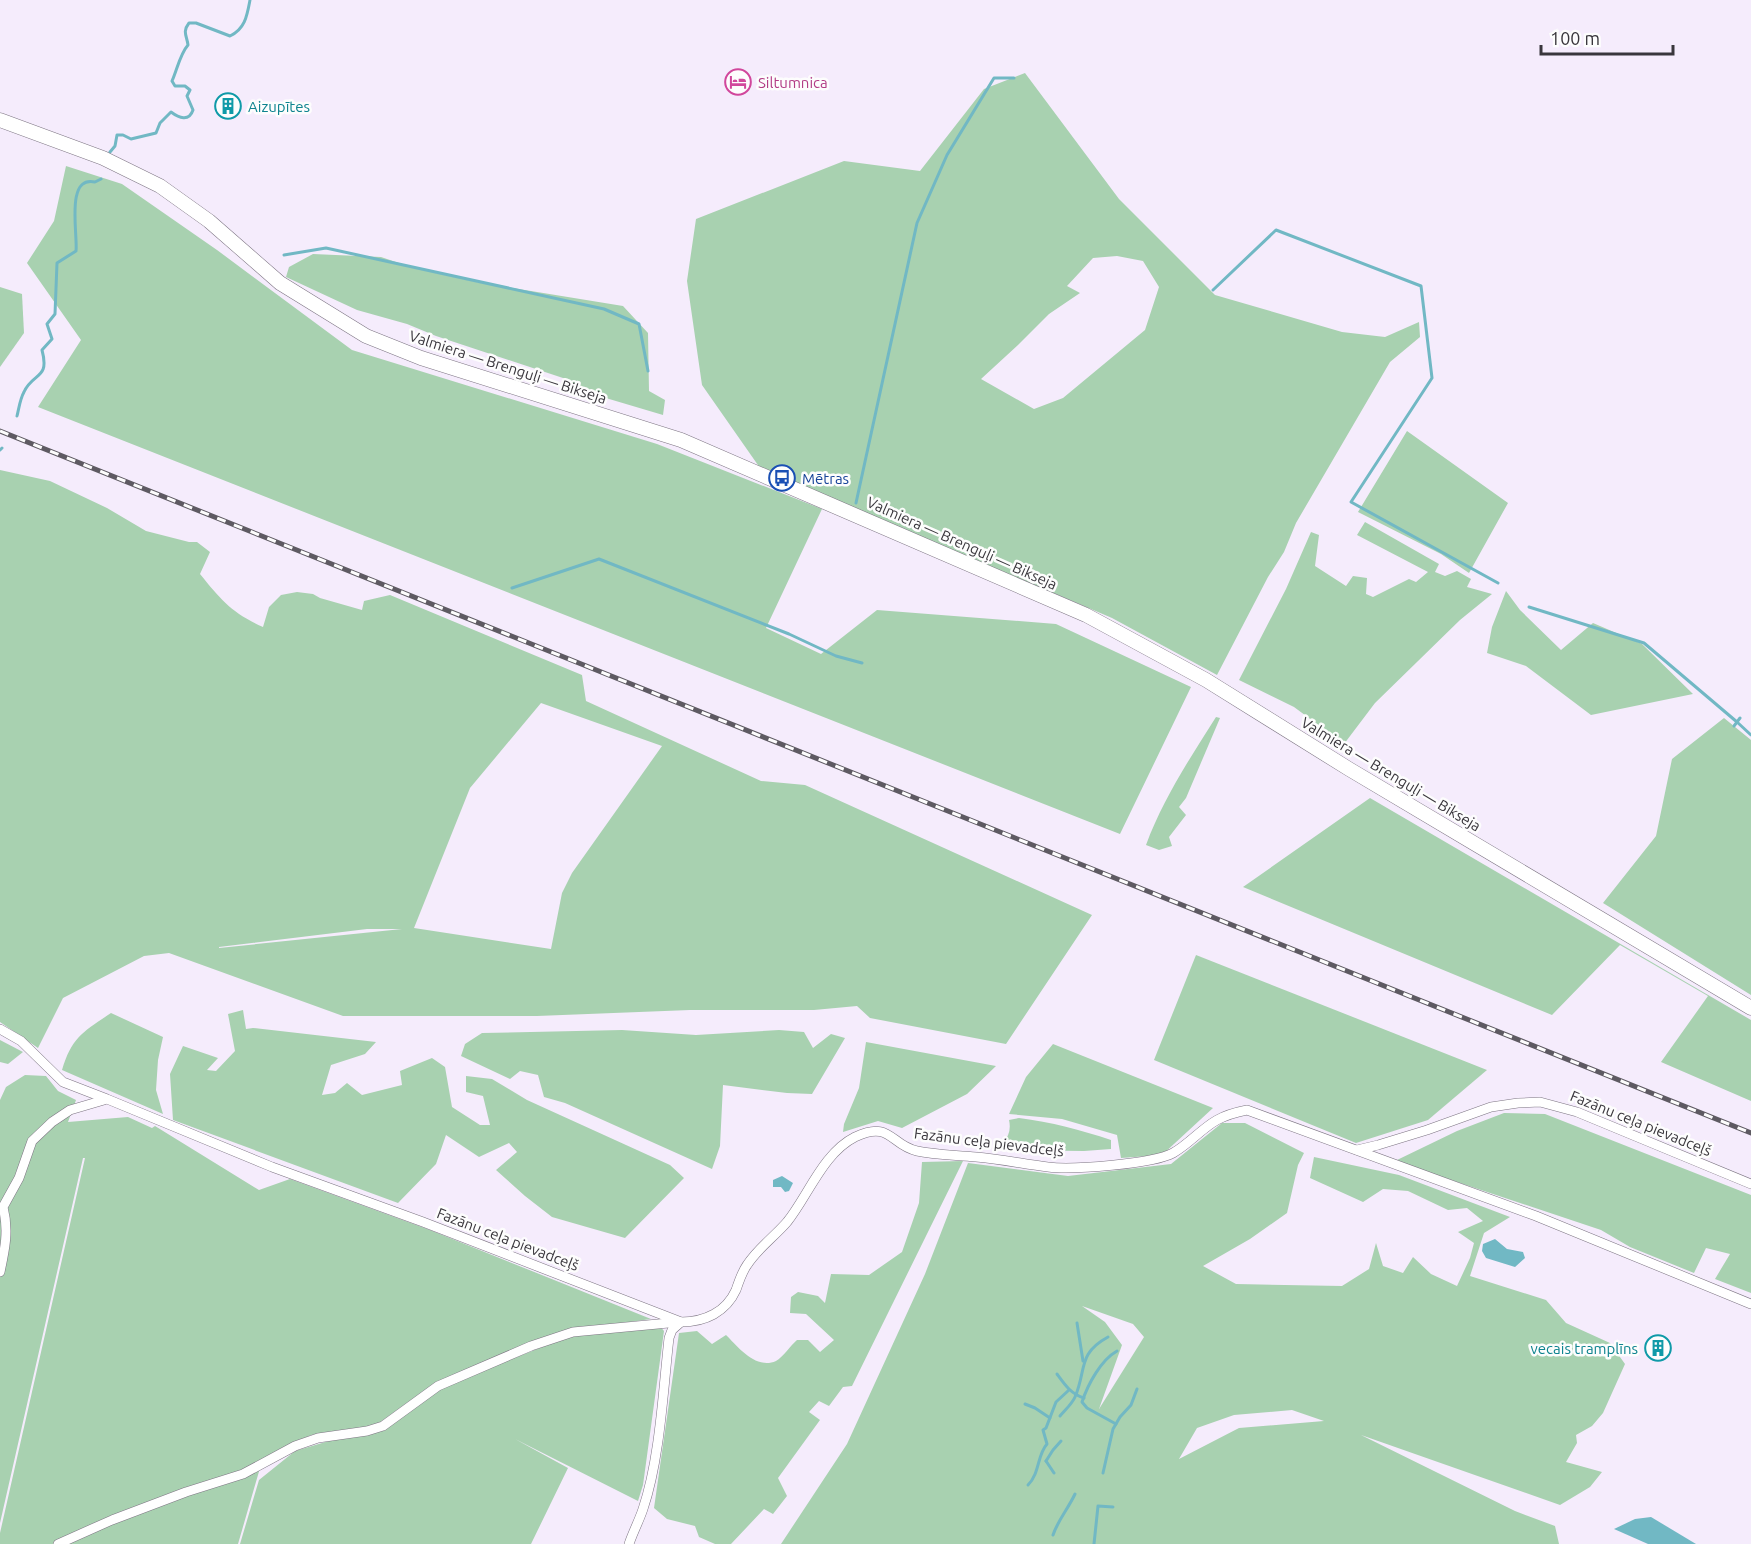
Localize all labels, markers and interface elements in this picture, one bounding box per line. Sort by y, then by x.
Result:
scale bar [1541,18,1673,56]
text: 100 m [1550,28,1600,48]
hotel icon: Siltumnica [723,67,753,97]
place label: Siltumnica [758,74,828,91]
building icon: Aizupītes [213,91,243,121]
place label: Aizupītes [248,98,310,115]
street label: Valmiera — Brenguļi — Bikseja [407,327,609,407]
bus stop icon: Mētras [767,463,797,493]
place label: Mētras [802,470,849,487]
street label: Valmiera — Brenguļi — Bikseja [864,493,1060,593]
street label: Valmiera — Brenguļi — Bikseja [1298,714,1484,834]
street label: Fazānu ceļa pievadceļš [1568,1087,1714,1159]
street label: Fazānu ceļa pievadceļš [913,1124,1065,1160]
street label: Fazānu ceļa pievadceļš [435,1204,581,1274]
building icon: vecais tramplīns [1643,1333,1673,1363]
place label: vecais tramplīns [1531,1340,1638,1357]

